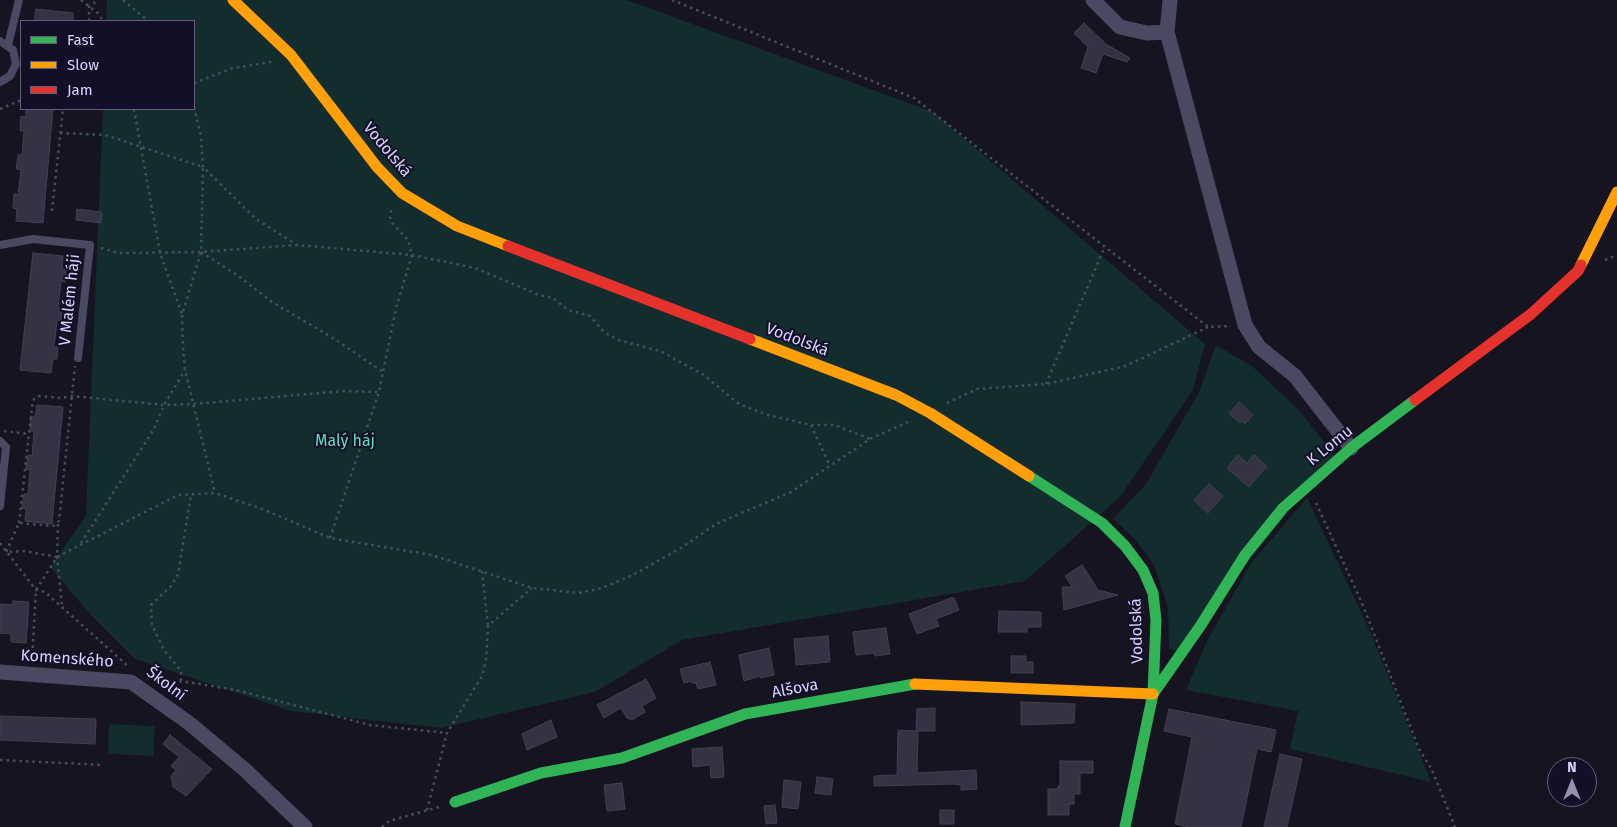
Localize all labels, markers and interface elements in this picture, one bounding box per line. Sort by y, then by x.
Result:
legend [20,20,195,110]
text: Fast [67,31,94,49]
text: Slow [67,56,99,74]
text: Jam [67,81,93,99]
street label: Vodolská [359,119,415,181]
street label: V Malém háji [56,253,84,347]
street label: Vodolská [763,319,831,361]
street label: K Lomu [1303,422,1357,470]
park label: Malý háj [315,432,375,452]
street label: Vodolská [1126,598,1148,664]
street label: Komenského [20,646,114,672]
street label: Školní [142,663,190,705]
street label: Alšova [770,675,820,703]
north arrow [1547,757,1597,807]
text: N [1567,759,1577,776]

